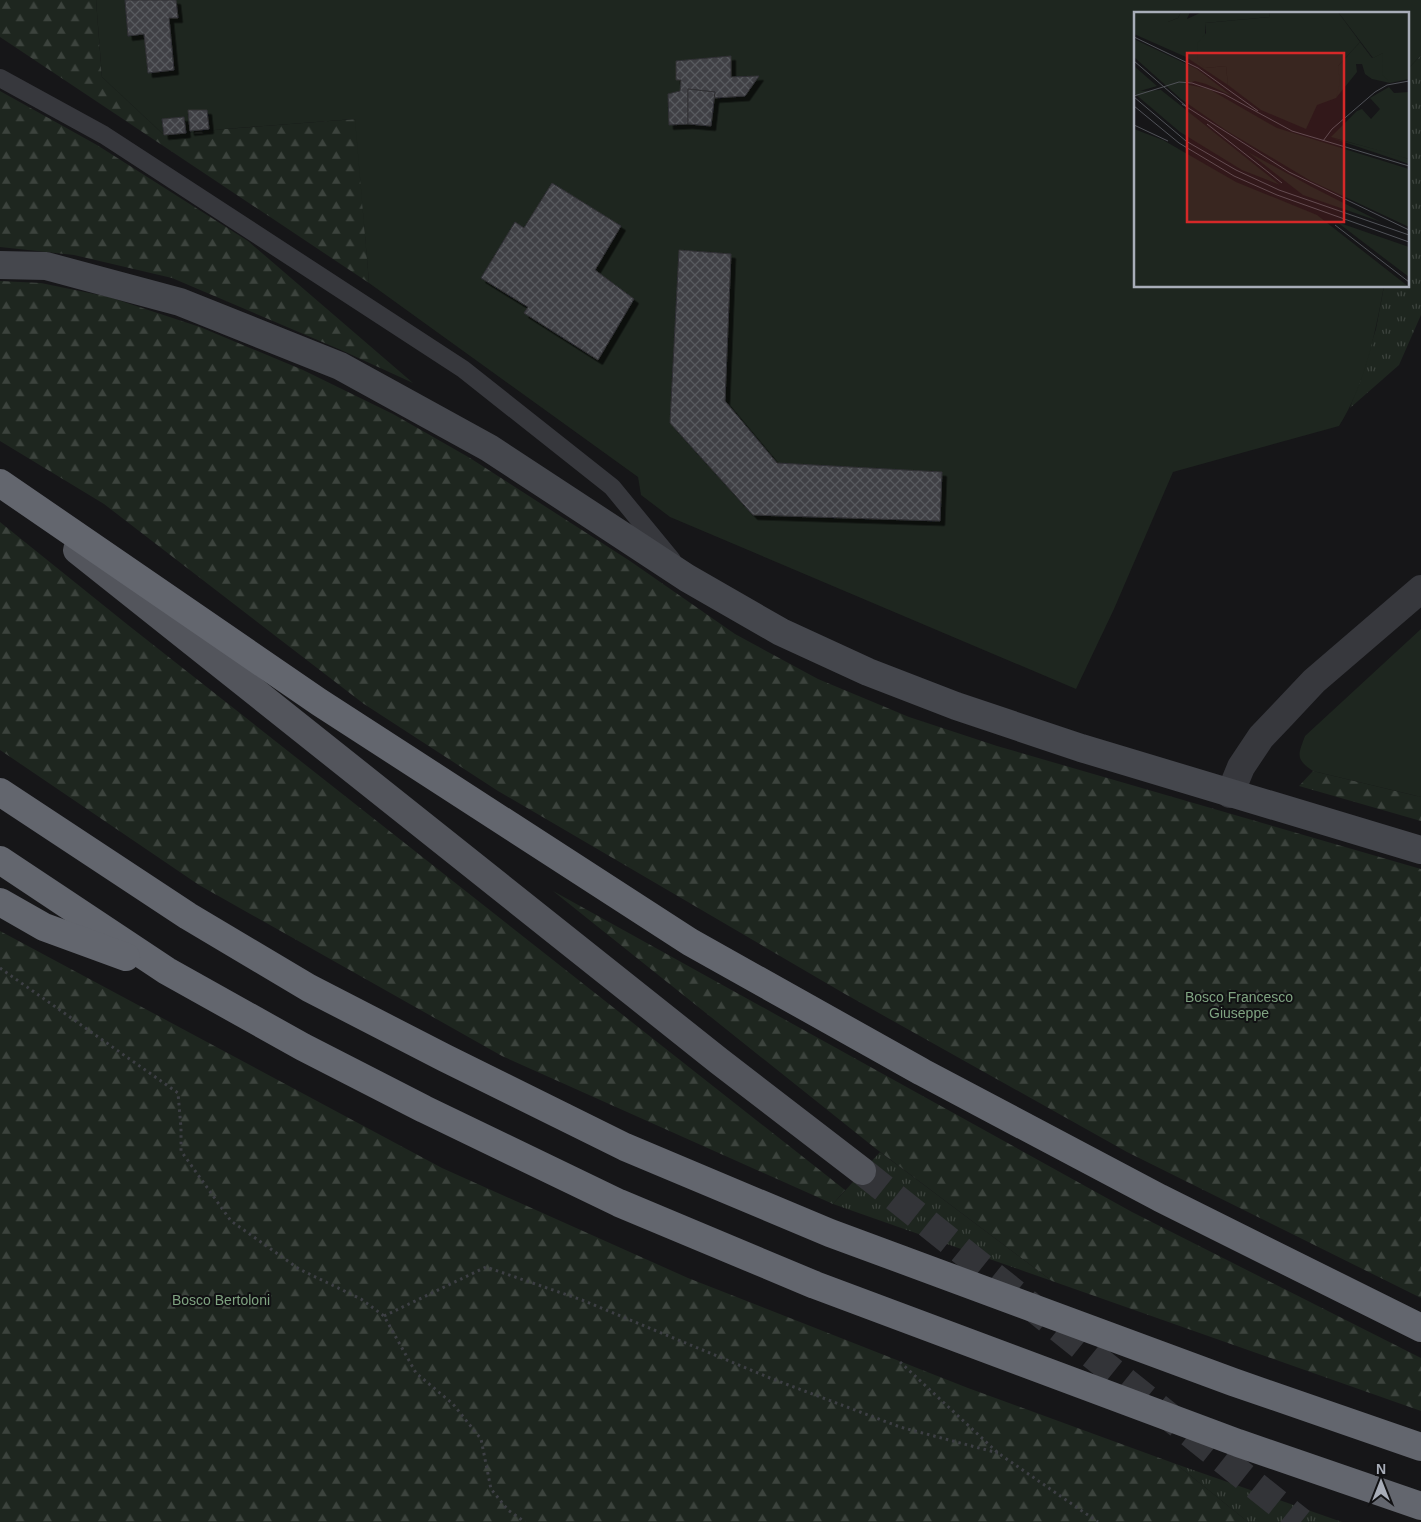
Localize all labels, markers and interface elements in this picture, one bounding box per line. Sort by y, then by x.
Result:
inset map [1134,12,1408,288]
park label: Bosco Francesco Giuseppe [1185,989,1293,1021]
park label: Bosco Bertoloni [172,1292,270,1308]
north arrow [1356,1457,1406,1507]
text: N [1376,1461,1386,1477]

